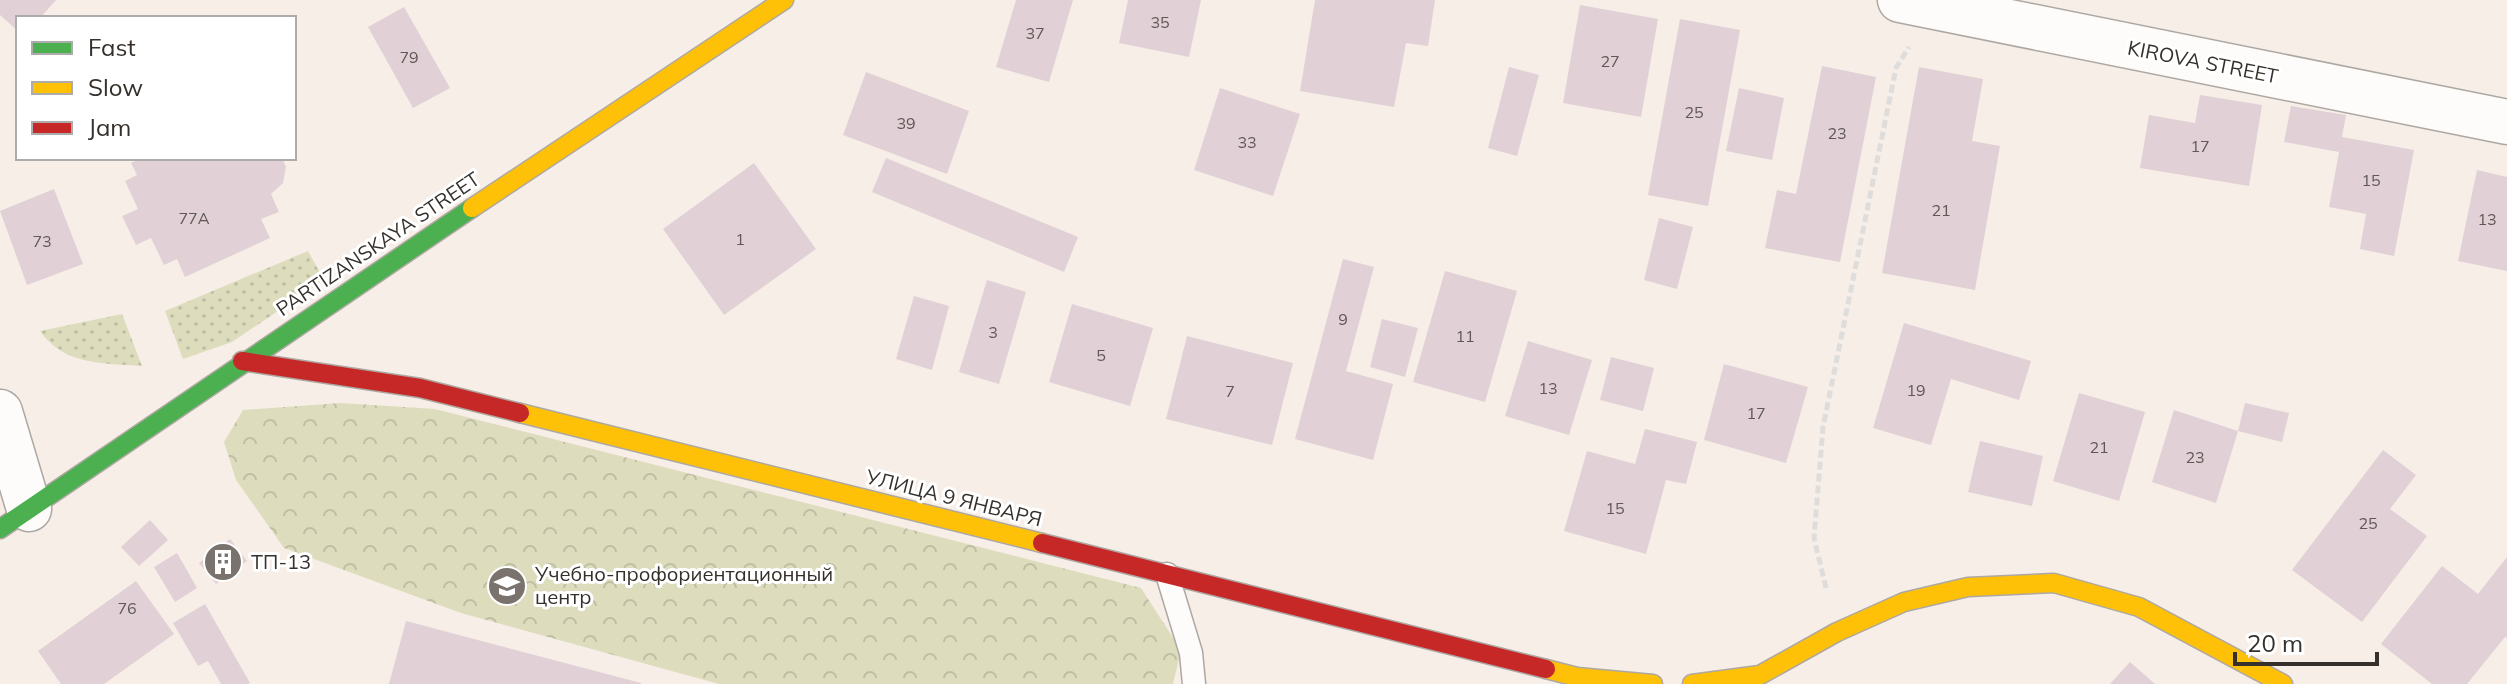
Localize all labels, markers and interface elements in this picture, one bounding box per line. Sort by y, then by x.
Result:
house number: 35 [1150,12,1170,32]
legend [16,16,296,160]
house number: 37 [1025,23,1045,43]
text: Fast [88,32,136,62]
street label: KIROVA STREET [2126,35,2281,88]
house number: 79 [399,47,419,67]
house number: 27 [1600,51,1620,71]
text: Slow [88,72,143,102]
house number: 25 [1684,102,1704,122]
text: Jam [88,112,131,142]
house number: 39 [896,113,916,133]
house number: 23 [1827,123,1847,143]
house number: 33 [1237,132,1257,152]
house number: 17 [2190,136,2210,156]
street label: PARTIZANSKAYA STREET [271,166,484,321]
house number: 15 [2361,170,2381,190]
house number: 21 [1931,200,1951,220]
house number: 77А [179,208,210,228]
house number: 13 [2477,209,2497,229]
house number: 1 [735,229,745,249]
house number: 73 [32,231,52,251]
house number: 9 [1338,309,1348,329]
house number: 3 [988,322,998,342]
house number: 11 [1455,326,1475,346]
house number: 5 [1096,345,1106,365]
house number: 13 [1538,378,1558,398]
house number: 19 [1906,380,1926,400]
house number: 7 [1225,381,1235,401]
house number: 17 [1746,403,1766,423]
house number: 21 [2089,437,2109,457]
house number: 23 [2185,447,2205,467]
street label: УЛИЦА 9 ЯНВАРЯ [862,463,1045,531]
house number: 15 [1605,498,1625,518]
house number: 25 [2358,513,2378,533]
building icon: ТП-13 [202,541,244,583]
place label: ТП-13 [251,549,311,574]
place label: Учебно-профориентационный центр [534,561,833,609]
school or university icon: Учебно-профориентационный центр [486,565,528,607]
house number: 76 [117,598,137,618]
scale bar [2235,616,2377,666]
text: 20 m [2247,628,2303,658]

